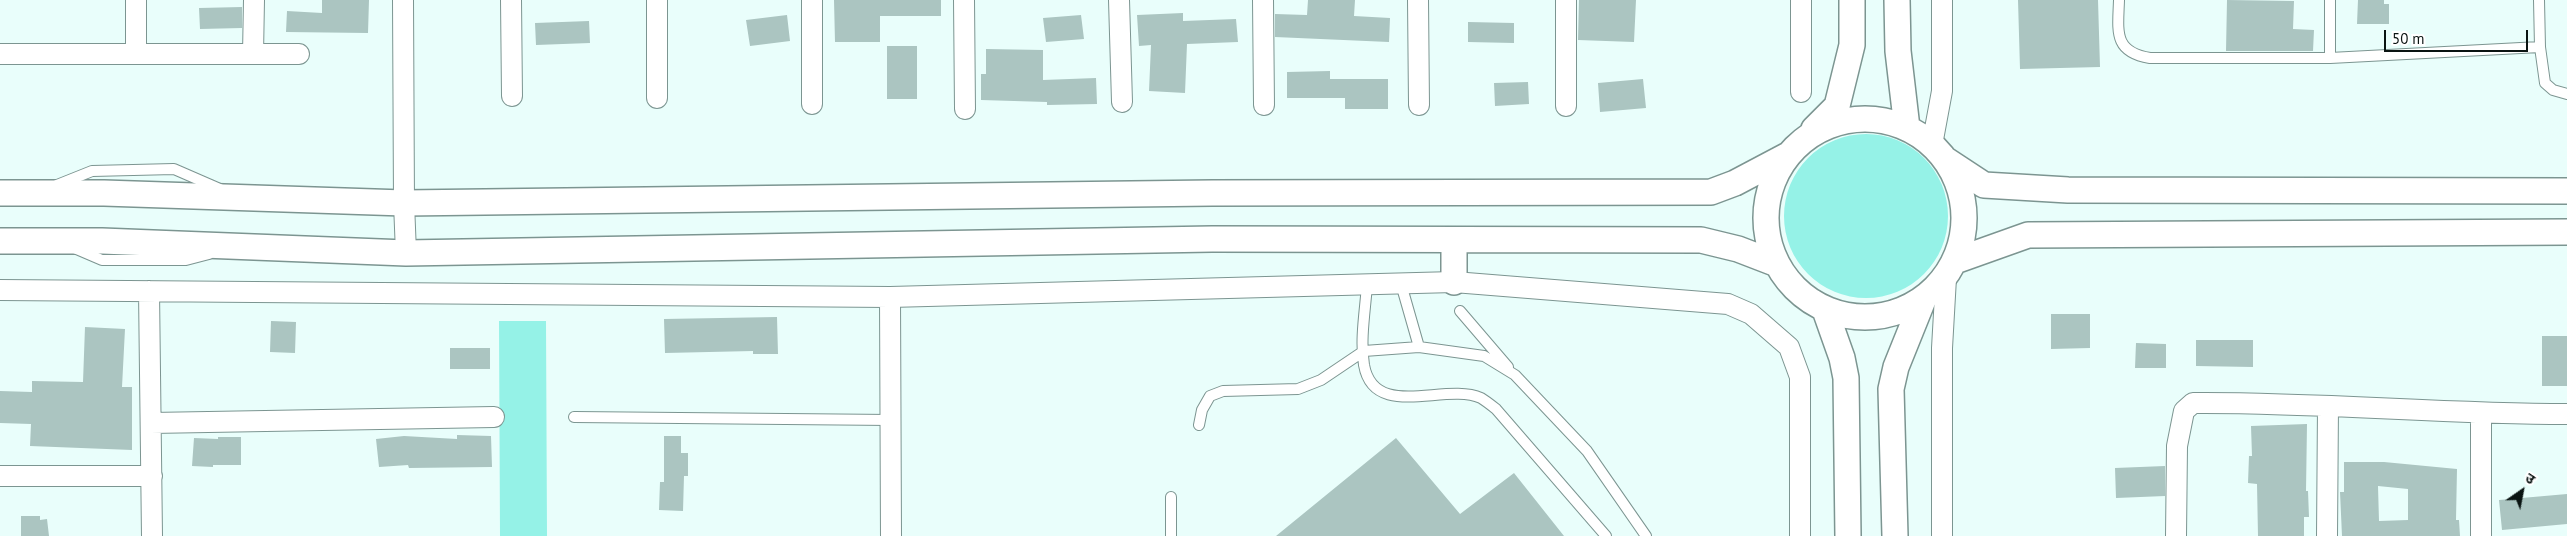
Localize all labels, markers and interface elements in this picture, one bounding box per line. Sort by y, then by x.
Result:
scale bar [2387,20,2531,52]
text: 50 m [2392,29,2425,48]
north arrow [2497,466,2547,516]
text: उ [2522,469,2539,488]

